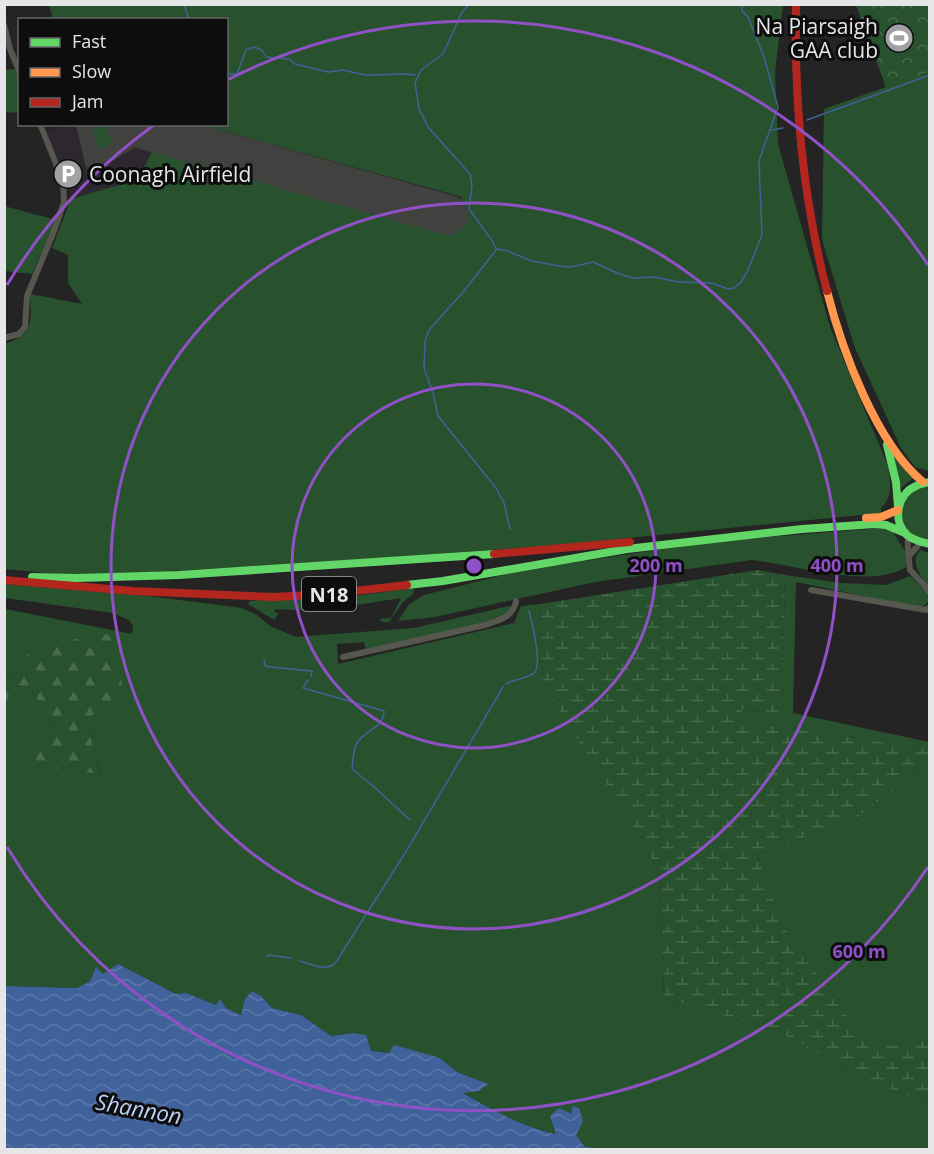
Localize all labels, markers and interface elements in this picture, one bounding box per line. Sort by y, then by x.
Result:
place label: Na Piarsaigh GAA club [756,12,878,64]
legend [18,18,228,126]
sports icon: Na Piarsaigh GAA club [883,22,915,54]
text: Fast [72,29,106,53]
text: Slow [72,59,111,83]
text: Jam [70,89,104,113]
parking icon: Coonagh Airfield [52,158,84,190]
place label: Coonagh Airfield [89,160,251,188]
text: 200 m [629,553,683,577]
text: 400 m [810,553,864,577]
centre of rings [464,556,484,576]
road number: N18 [302,577,356,611]
text: 600 m [832,939,886,963]
water label: Shannon [94,1086,184,1130]

